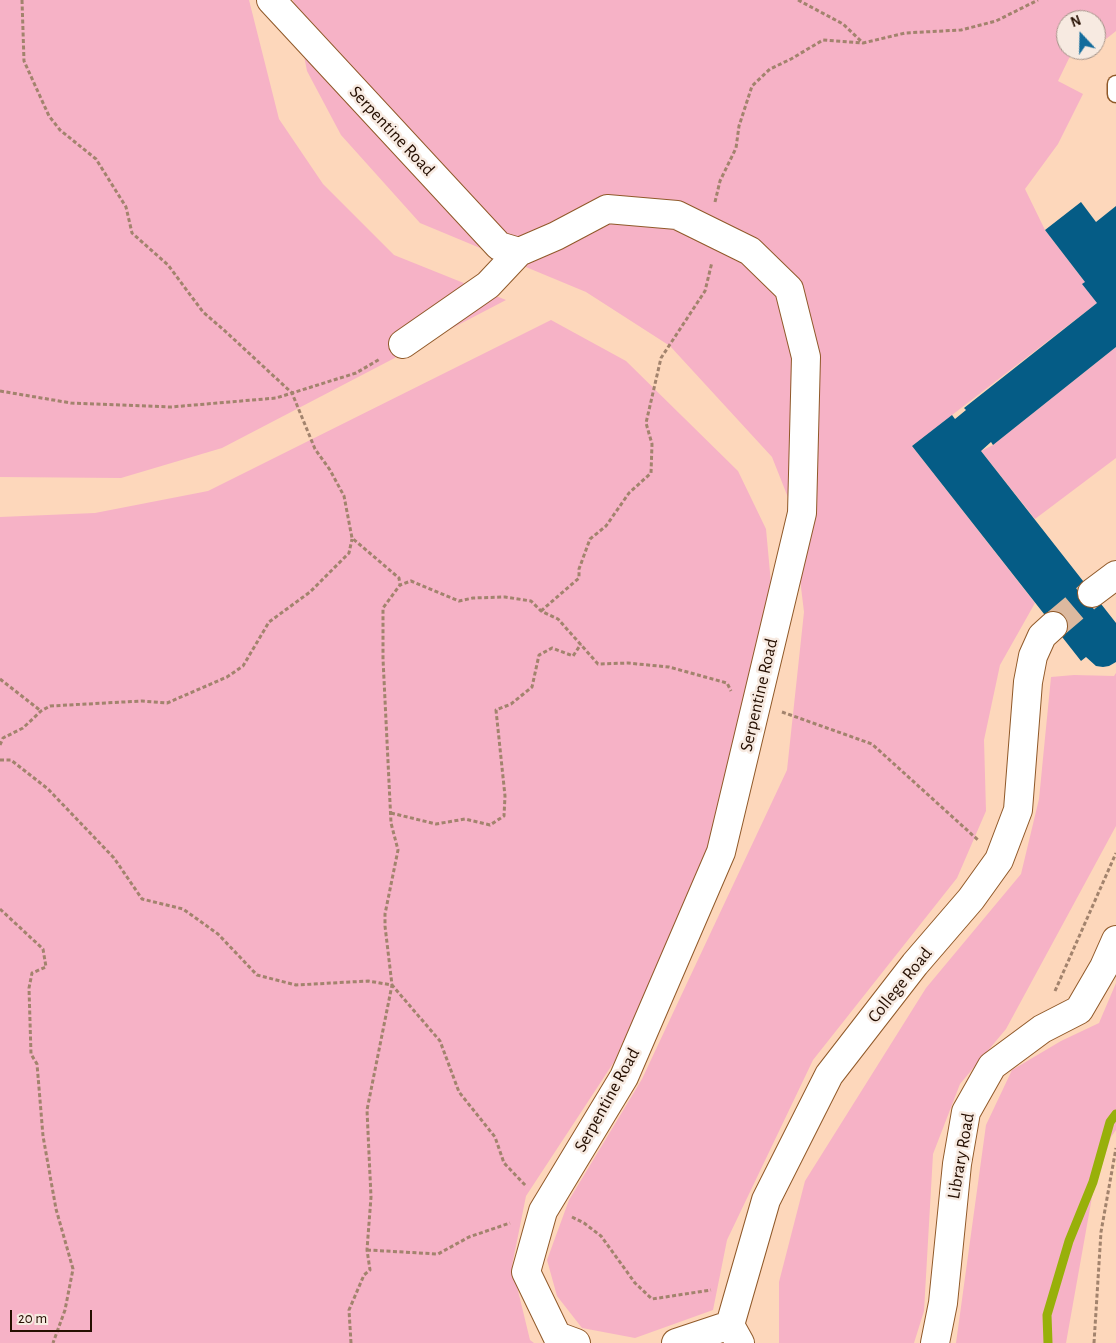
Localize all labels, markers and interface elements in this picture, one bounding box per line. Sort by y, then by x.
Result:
north arrow [1056,10,1106,60]
text: N [1069,14,1083,30]
street label: Serpentine Road [345,81,439,181]
street label: Serpentine Road [735,636,783,754]
street label: College Road [863,943,937,1027]
street label: Serpentine Road [570,1044,644,1156]
street label: Library Road [943,1111,979,1201]
scale bar [12,1300,95,1332]
text: 20 m [18,1311,47,1326]

